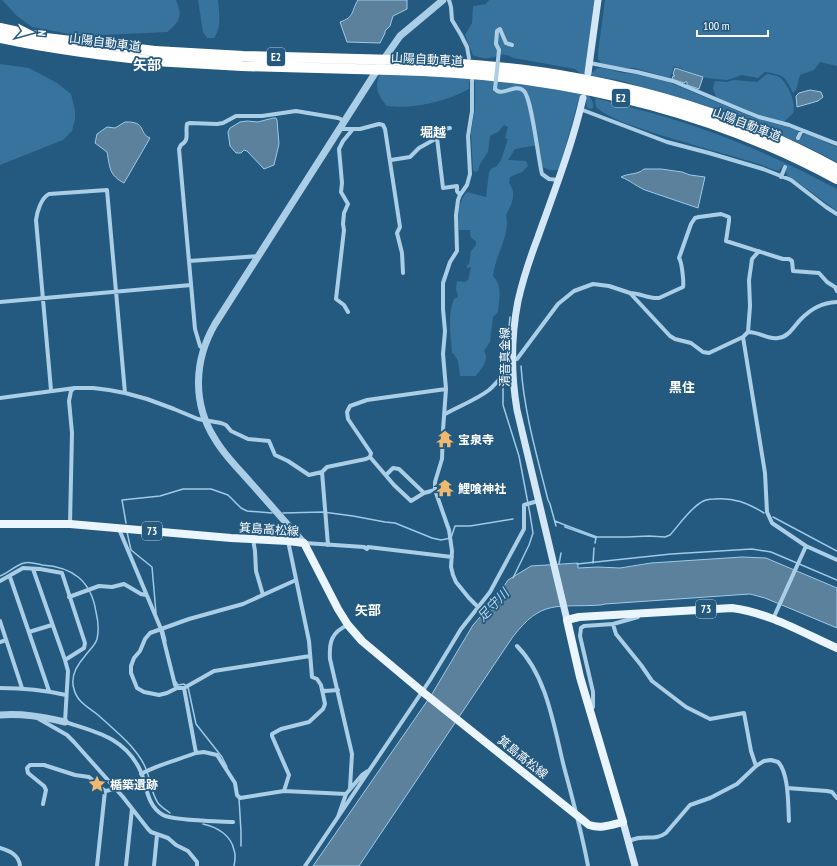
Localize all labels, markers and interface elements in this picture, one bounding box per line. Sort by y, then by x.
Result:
north arrow [12,12,52,52]
scale bar [697,12,768,38]
text: 100 m [703,18,730,33]
text: N [35,29,49,37]
street label: 山陽自動車道 [68,30,142,54]
road number: E2 [267,48,285,66]
street label: 山陽自動車道 [391,50,463,68]
district label: 矢部 [133,56,161,74]
road number: E2 [612,89,630,107]
street label: 山陽自動車道 [711,104,783,144]
district label: 堀越 [420,124,446,141]
street label: 清音真金線 [497,327,512,387]
district label: 黒住 [669,379,695,396]
temple icon: 宝泉寺 [435,429,455,449]
place label: 宝泉寺 [458,432,494,447]
temple icon: 鯉喰神社 [435,478,455,498]
place label: 鯉喰神社 [458,481,506,496]
street label: 箕島高松線 [239,519,299,539]
road number: 73 [142,522,162,540]
water label: 足守川 [473,584,514,625]
road number: 73 [696,600,716,618]
district label: 矢部 [355,602,381,619]
street label: 箕島高松線 [495,732,551,782]
place icon: 楯築遺跡 [87,774,107,794]
place label: 楯築遺跡 [110,777,158,792]

